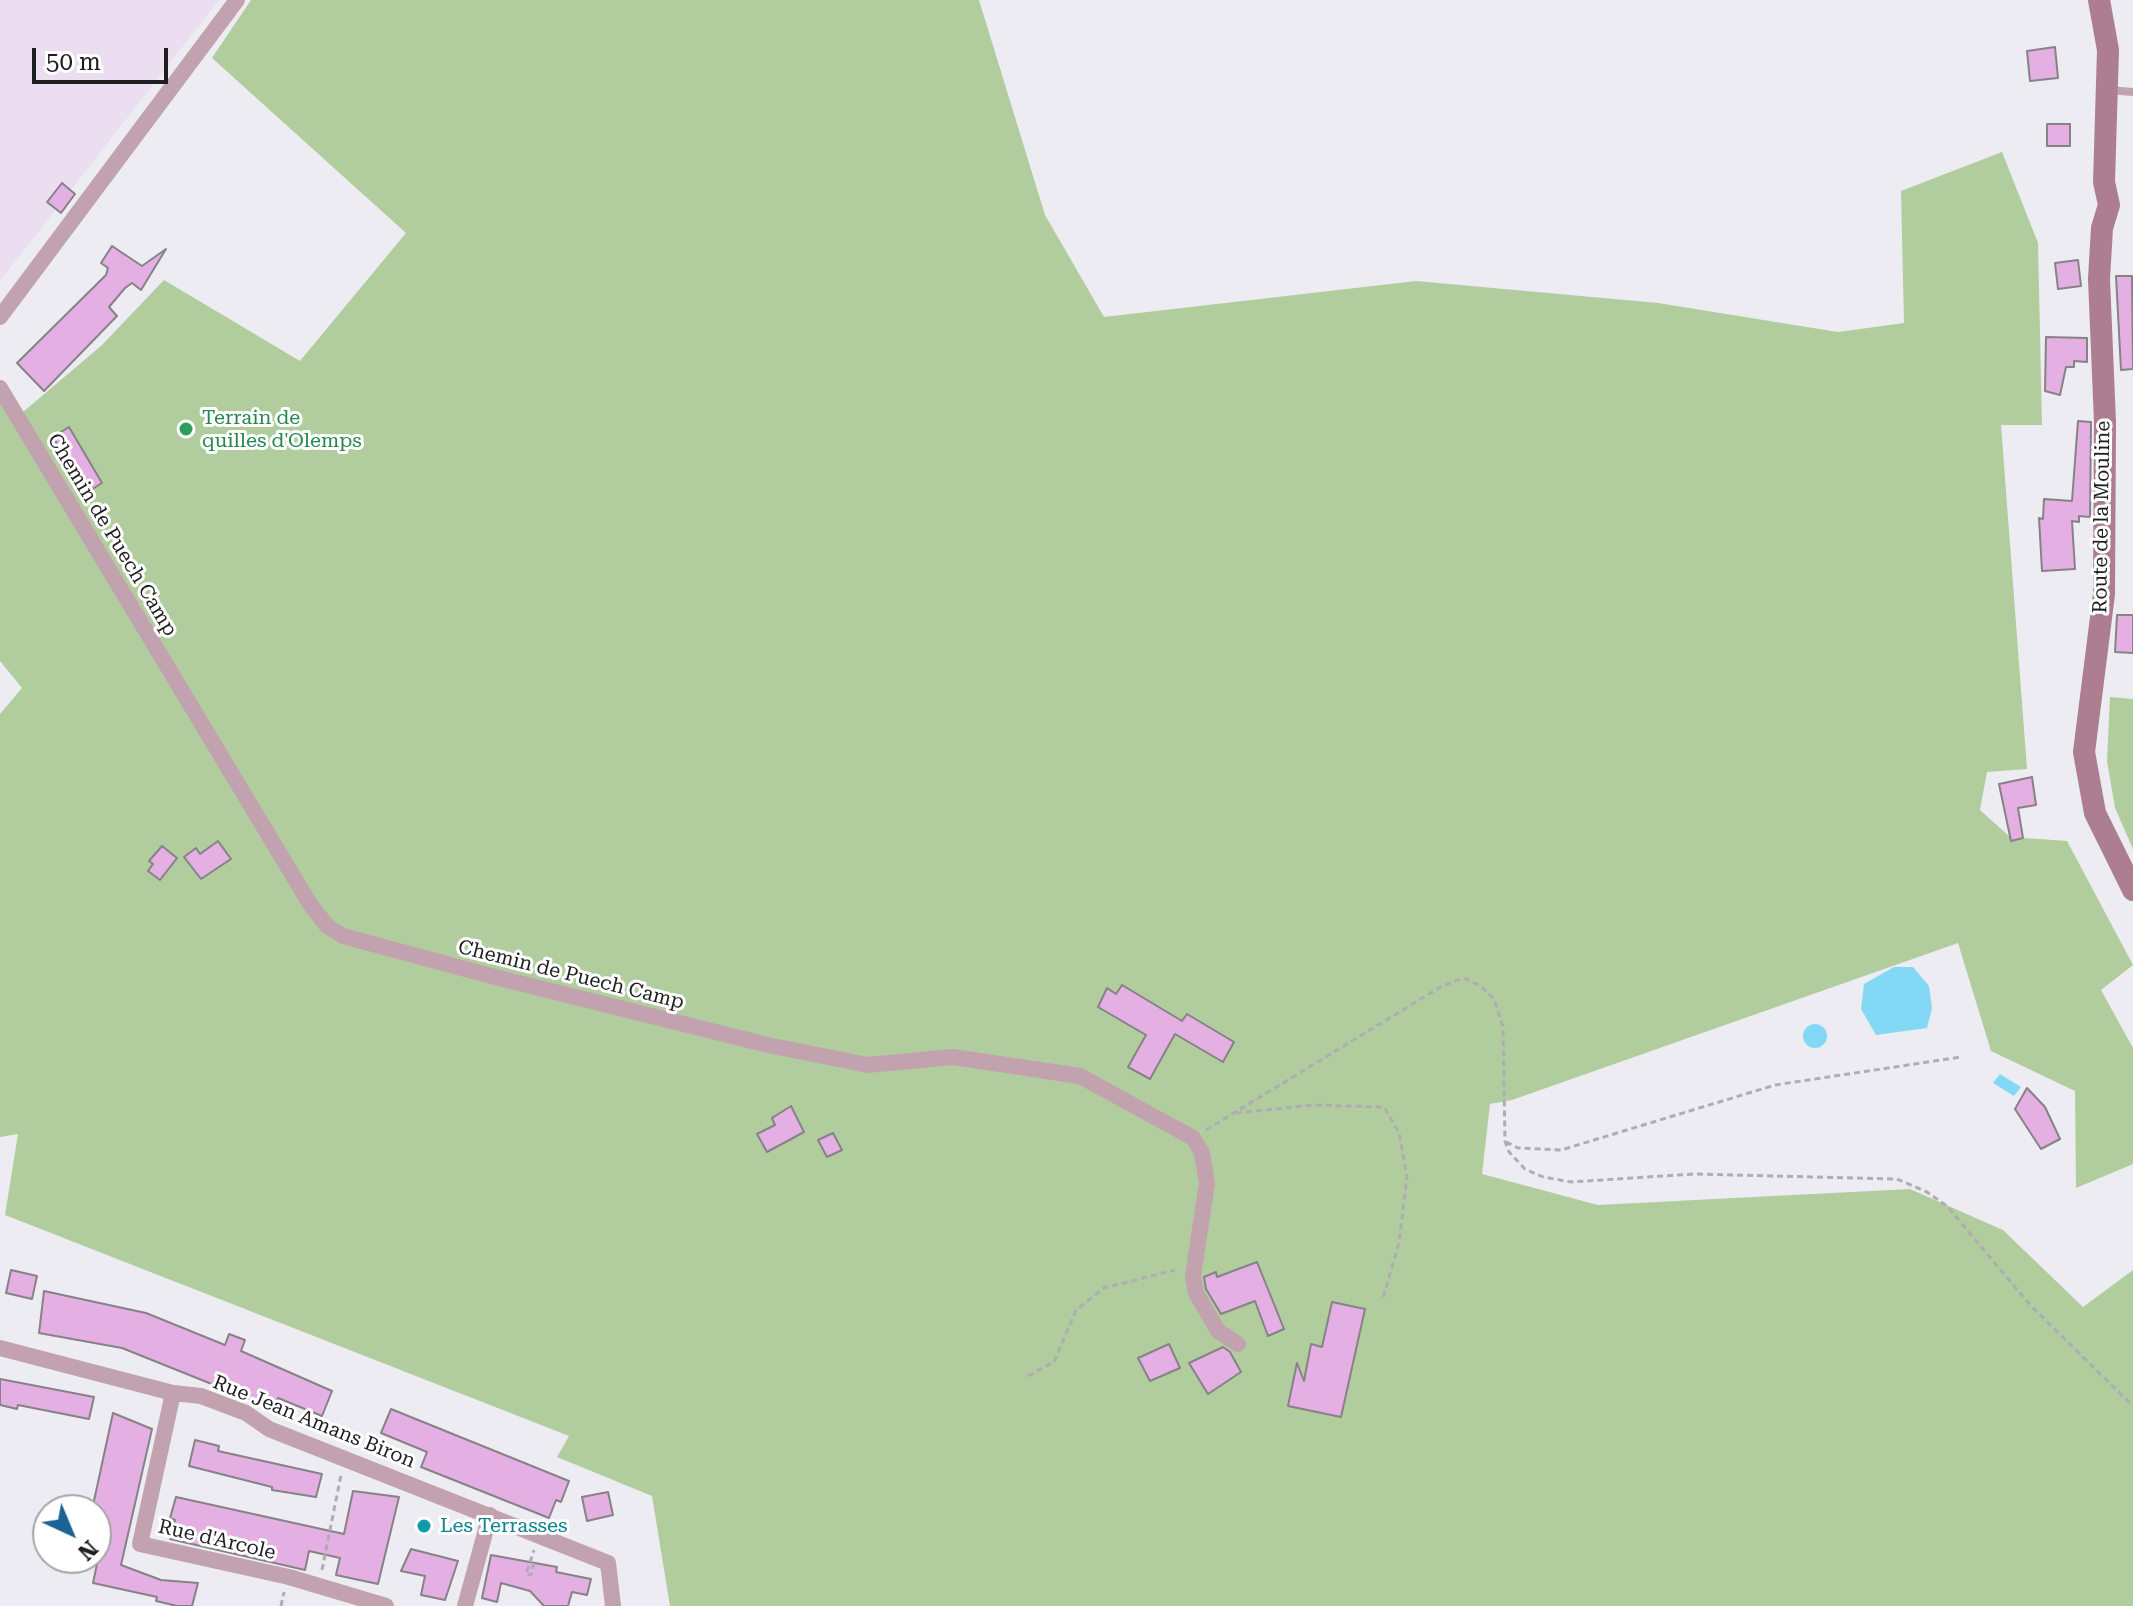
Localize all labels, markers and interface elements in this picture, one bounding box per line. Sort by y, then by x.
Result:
scale bar [36,32,172,82]
text: 50 m [46,48,101,76]
place label: Terrain de quilles d'Olemps [202,406,362,453]
marker: Terrain de quilles d'Olemps [177,420,195,438]
street label: Route de la Mouline [2088,420,2116,614]
street label: Chemin de Puech Camp [42,429,182,641]
street label: Chemin de Puech Camp [456,935,686,1015]
street label: Rue Jean Amans Biron [209,1370,419,1474]
north arrow [32,1494,112,1574]
place label: Les Terrasses [440,1514,567,1538]
street label: Rue d'Arcole [156,1515,278,1565]
marker: Les Terrasses [415,1517,433,1535]
text: N [73,1535,102,1565]

